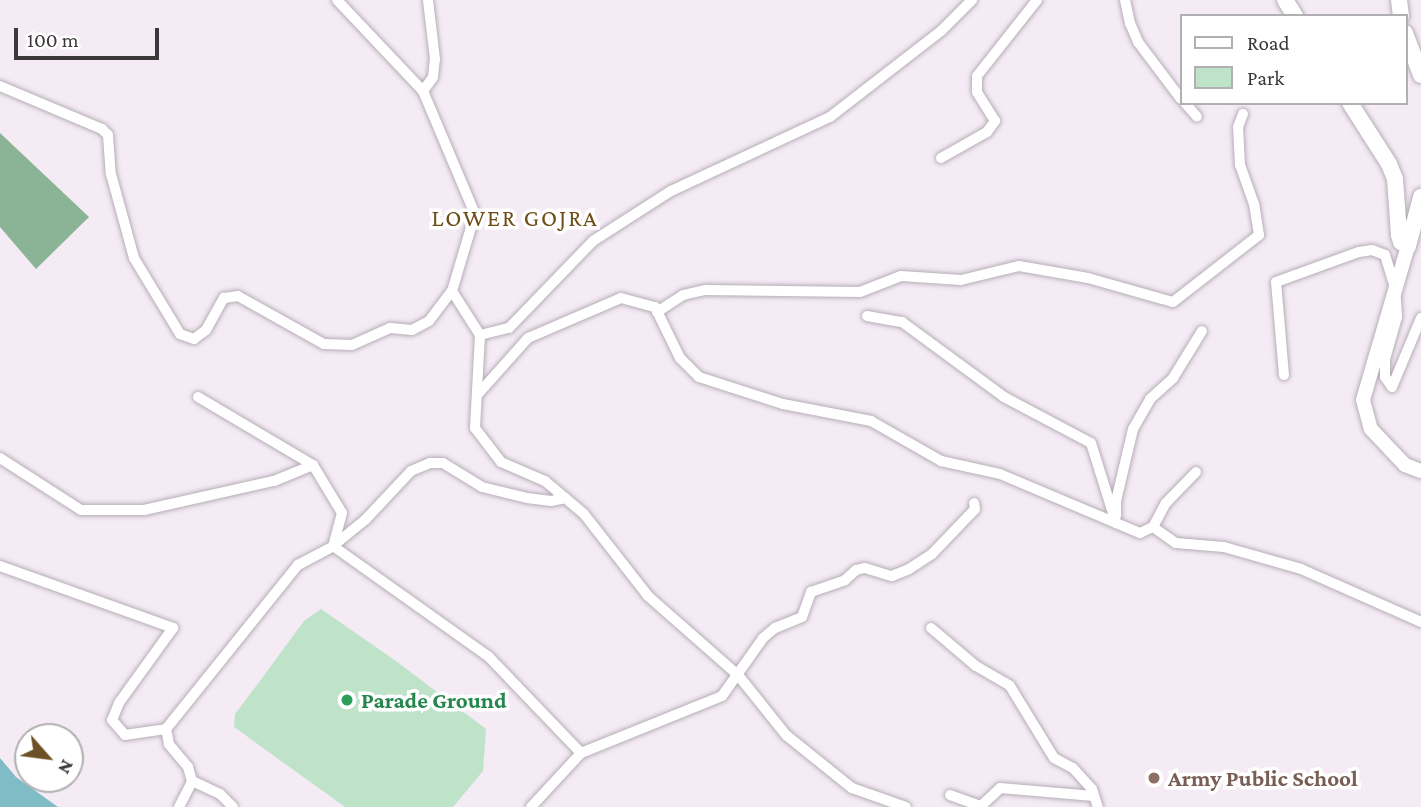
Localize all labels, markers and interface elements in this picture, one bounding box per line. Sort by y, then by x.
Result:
scale bar [18,14,163,58]
legend [1180,14,1407,105]
text: 100 m [27,28,79,52]
text: Road [1247,31,1290,55]
text: Park [1247,66,1284,90]
district label: LOWER GOJRA [433,204,597,232]
place label: Parade Ground [361,686,507,714]
marker: Parade Ground [339,692,355,708]
north arrow [14,723,84,793]
text: N [54,756,79,778]
place label: Army Public School [1168,764,1358,792]
marker: Army Public School [1146,770,1162,786]

